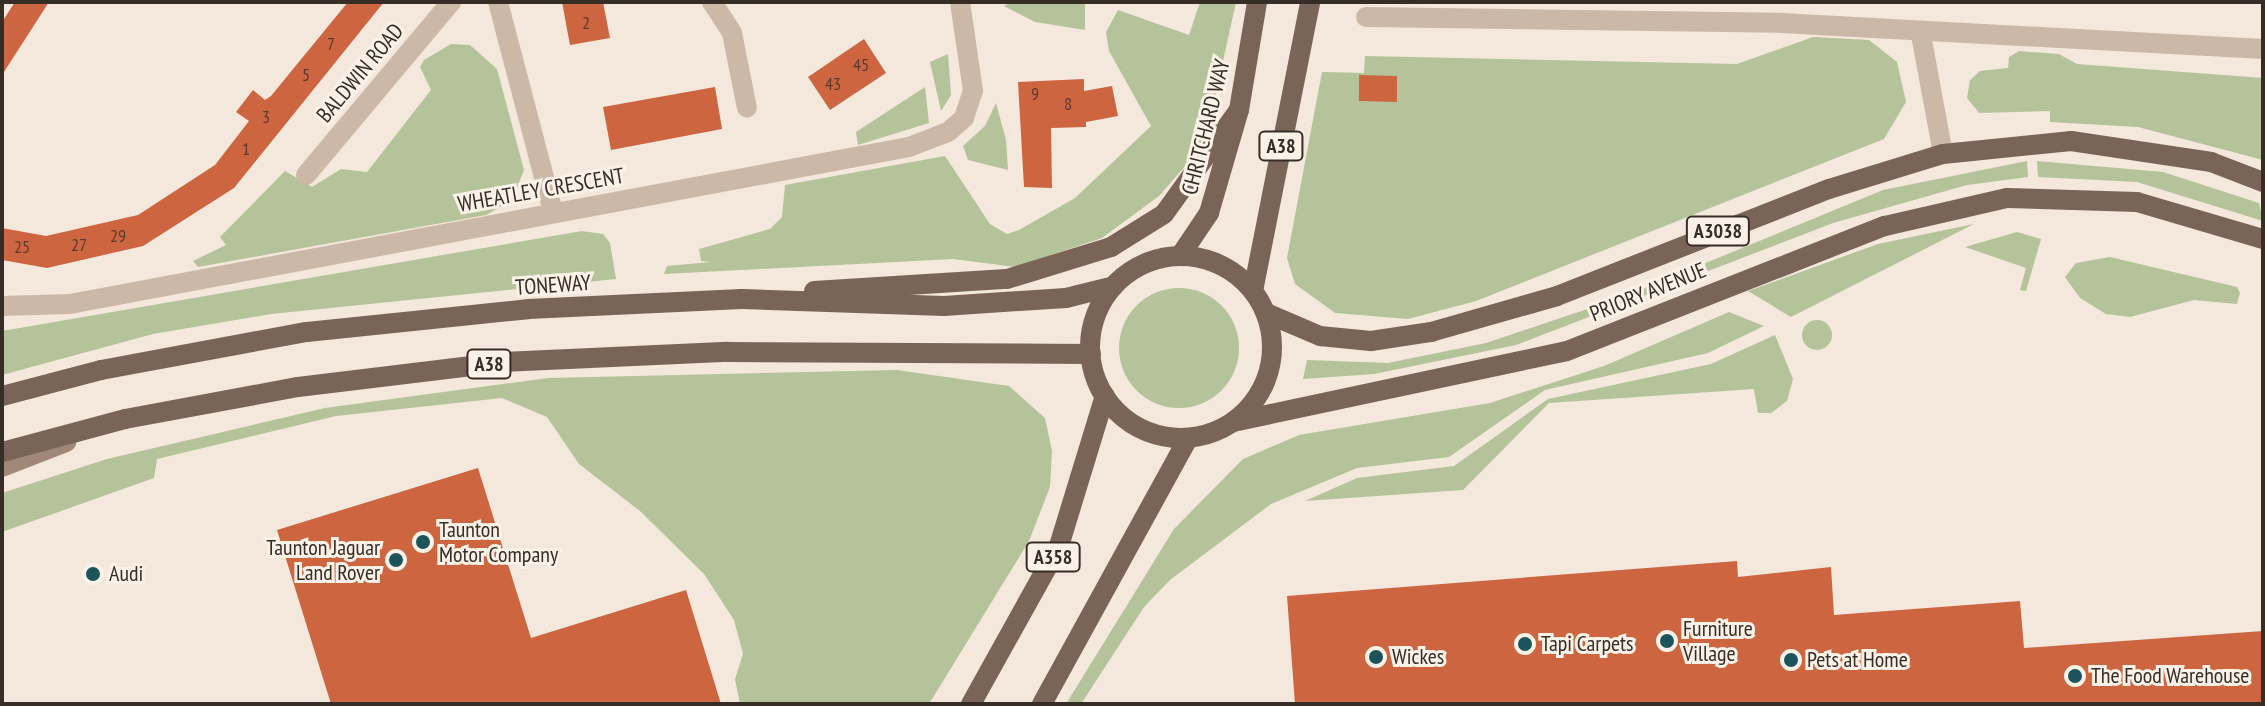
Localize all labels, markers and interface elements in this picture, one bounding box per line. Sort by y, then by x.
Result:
house number: 2 [582,12,590,34]
street label: BALDWIN ROAD [311,18,409,128]
house number: 7 [327,33,335,55]
house number: 45 [853,54,869,76]
street label: CHRITCHARD WAY [1176,56,1236,198]
house number: 5 [302,64,310,86]
house number: 43 [825,73,841,95]
house number: 9 [1031,83,1039,105]
house number: 8 [1064,93,1072,115]
house number: 3 [262,106,270,128]
road number: A38 [1257,130,1305,162]
house number: 1 [242,138,250,160]
street label: WHEATLEY CRESCENT [456,162,626,218]
road number: A3038 [1684,215,1752,247]
house number: 29 [110,225,126,247]
house number: 27 [71,234,87,256]
house number: 25 [14,236,30,258]
street label: PRIORY AVENUE [1586,257,1710,327]
street label: TONEWAY [514,269,592,301]
road number: A38 [465,348,513,380]
place label: Taunton Motor Company [439,516,558,568]
marker: Taunton Motor Company [414,533,432,551]
place label: Taunton Jaguar Land Rover [266,534,380,586]
road number: A358 [1025,541,1081,573]
marker: Taunton Jaguar Land Rover [387,551,405,569]
place label: Audi [109,561,143,587]
marker: Audi [84,565,102,583]
place label: Furniture Village [1683,615,1753,666]
place label: Tapi Carpets [1541,631,1634,657]
marker: Furniture Village [1658,632,1676,650]
marker: Tapi Carpets [1516,635,1534,653]
place label: Wickes [1392,644,1444,670]
place label: Pets at Home [1807,647,1908,673]
marker: Wickes [1367,648,1385,666]
marker: Pets at Home [1782,651,1800,669]
place label: The Food Warehouse [2091,663,2250,689]
marker: The Food Warehouse [2066,667,2084,685]

